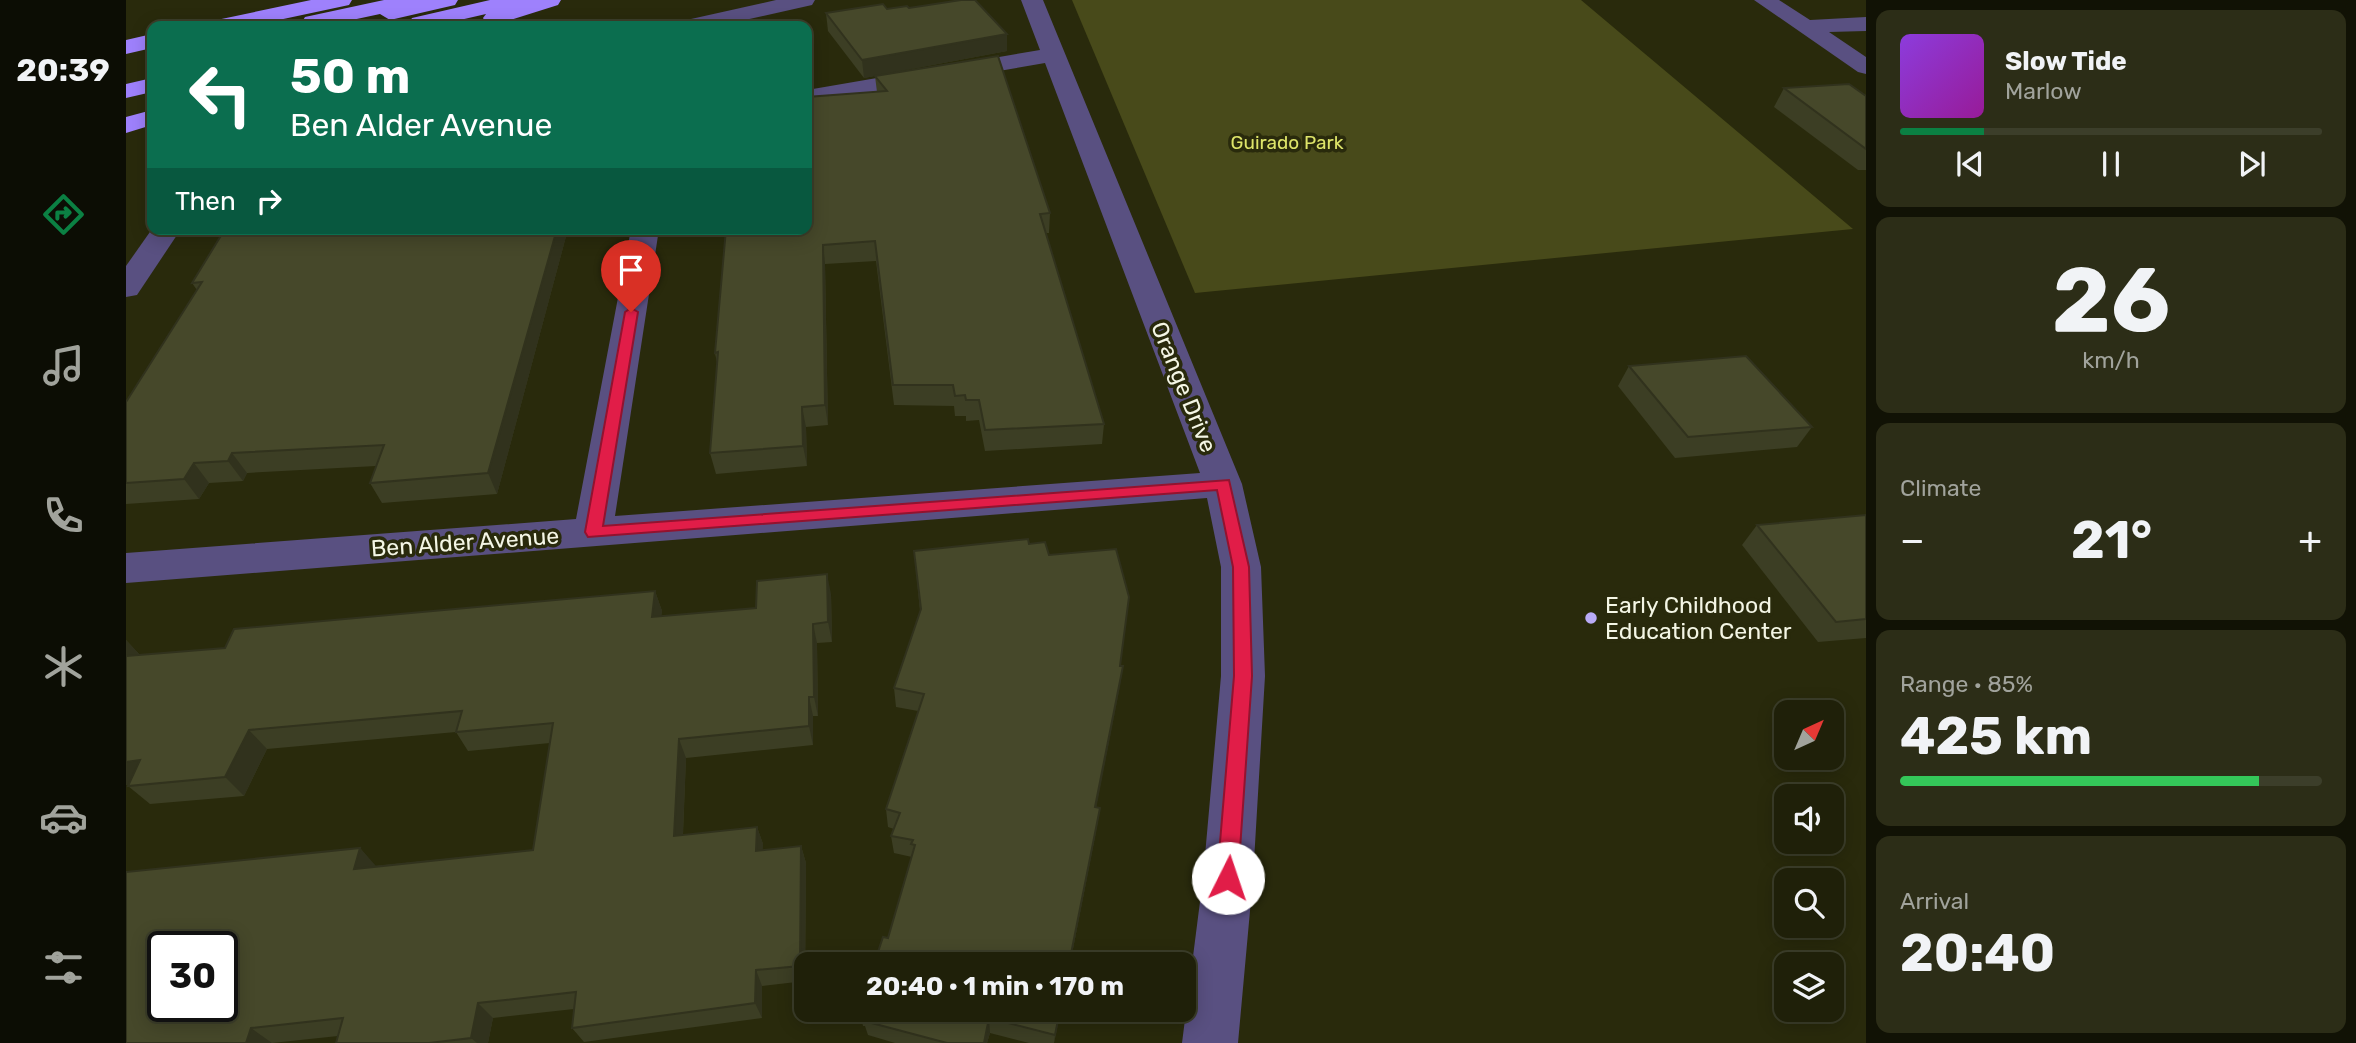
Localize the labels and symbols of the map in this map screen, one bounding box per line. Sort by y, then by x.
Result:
park label: Guirado Park [1231,131,1344,154]
pin [601,240,661,312]
street label: Orange Drive [1145,318,1223,456]
street label: Ben Alder Avenue [370,521,560,563]
place label: Early Childhood Education Center [1605,591,1792,645]
marker: Early Childhood Education Center [1583,610,1599,626]
north arrow [1774,700,1844,770]
position arrow [1191,841,1265,915]
speed limit sign: 30 [147,931,238,1022]

